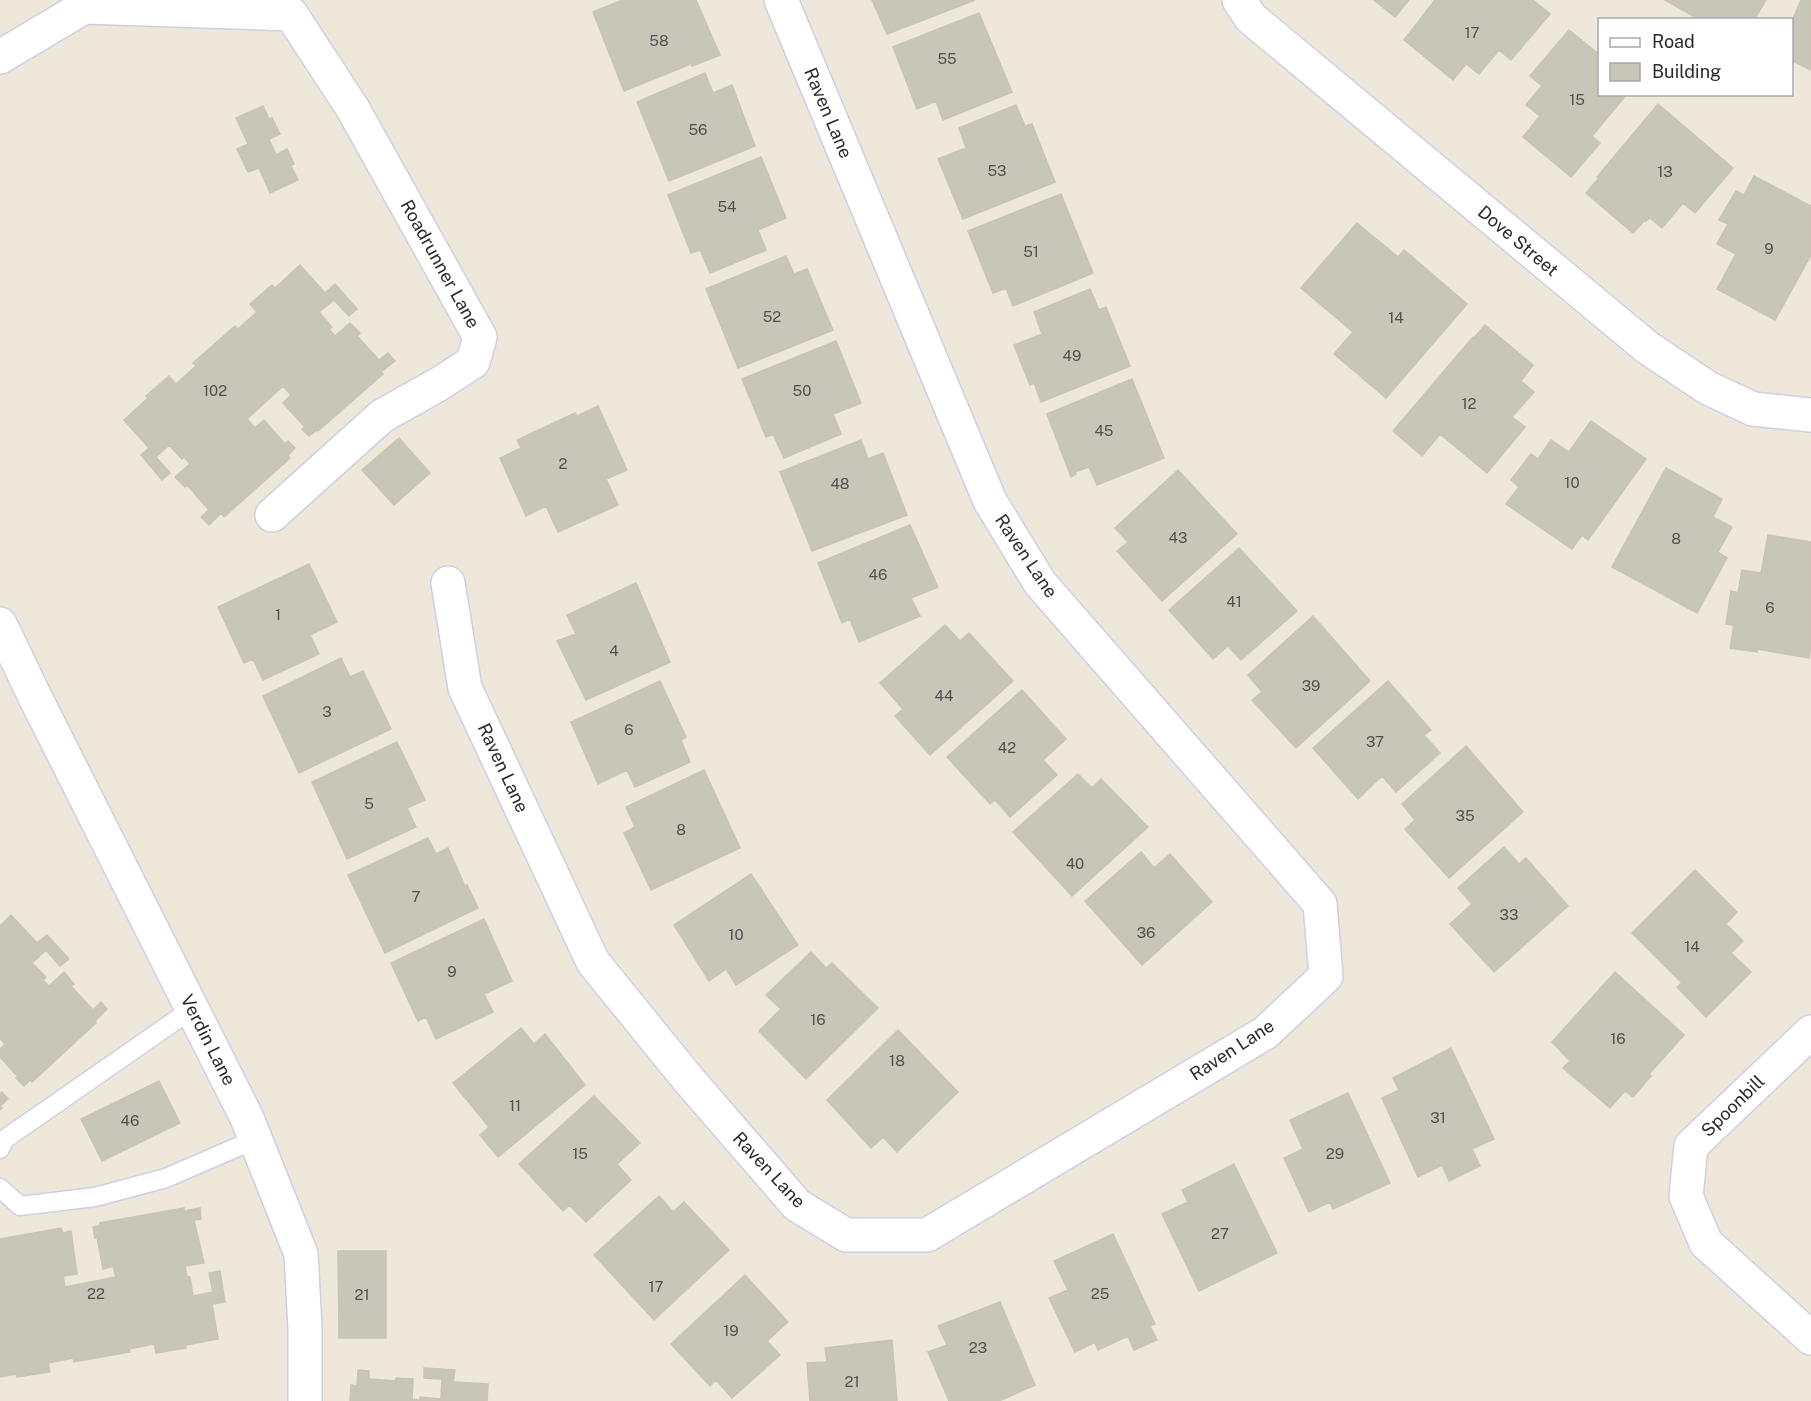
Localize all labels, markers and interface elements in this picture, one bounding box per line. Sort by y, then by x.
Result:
legend [1598,18,1793,96]
house number: 17 [1464,24,1480,41]
text: Road [1652,31,1695,52]
house number: 58 [649,32,669,49]
house number: 55 [937,50,957,67]
text: Building [1652,61,1721,82]
street label: Raven Lane [800,64,857,161]
house number: 15 [1569,91,1585,108]
house number: 56 [689,121,707,138]
house number: 53 [987,162,1007,179]
house number: 13 [1657,163,1673,180]
street label: Roadrunner Lane [396,196,484,332]
house number: 54 [717,198,737,215]
street label: Dove Street [1474,201,1563,280]
house number: 9 [1764,240,1774,257]
house number: 51 [1023,243,1039,260]
house number: 52 [763,308,781,325]
house number: 14 [1388,309,1404,326]
house number: 49 [1063,347,1081,364]
house number: 102 [203,382,227,399]
house number: 50 [793,382,811,399]
house number: 12 [1461,395,1477,412]
house number: 45 [1095,422,1113,439]
house number: 2 [559,455,568,472]
house number: 10 [1564,474,1580,491]
house number: 48 [830,475,850,492]
street label: Raven Lane [991,510,1062,601]
house number: 43 [1169,529,1187,546]
house number: 8 [1671,530,1681,547]
house number: 46 [869,566,887,583]
house number: 41 [1226,593,1242,610]
house number: 6 [1765,599,1775,616]
house number: 1 [275,606,281,623]
house number: 4 [609,642,619,659]
house number: 39 [1302,677,1320,694]
house number: 44 [935,687,953,704]
house number: 3 [322,703,332,720]
street label: Raven Lane [474,720,533,816]
house number: 6 [624,721,634,738]
house number: 37 [1366,733,1384,750]
house number: 42 [998,739,1016,756]
house number: 5 [364,795,374,812]
house number: 35 [1455,807,1475,824]
house number: 8 [676,821,686,838]
house number: 40 [1066,855,1084,872]
house number: 7 [411,888,421,905]
house number: 33 [1500,906,1518,923]
house number: 36 [1137,924,1155,941]
house number: 10 [728,926,744,943]
house number: 14 [1684,938,1700,955]
house number: 9 [447,963,457,980]
street label: Verdin Lane [177,991,240,1089]
house number: 16 [810,1011,826,1028]
street label: Raven Lane [1186,1015,1278,1085]
house number: 16 [1610,1030,1626,1047]
house number: 18 [889,1052,905,1069]
street label: Spoonbill [1697,1070,1769,1141]
house number: 11 [509,1097,521,1114]
house number: 31 [1430,1109,1446,1126]
house number: 46 [121,1112,139,1129]
street label: Raven Lane [729,1127,810,1212]
house number: 15 [572,1145,588,1162]
house number: 29 [1326,1145,1344,1162]
house number: 27 [1211,1225,1229,1242]
house number: 17 [648,1278,664,1295]
house number: 22 [87,1285,105,1302]
house number: 25 [1091,1285,1109,1302]
house number: 21 [354,1286,370,1303]
house number: 19 [723,1322,739,1339]
house number: 23 [969,1339,987,1356]
house number: 21 [844,1373,860,1390]

